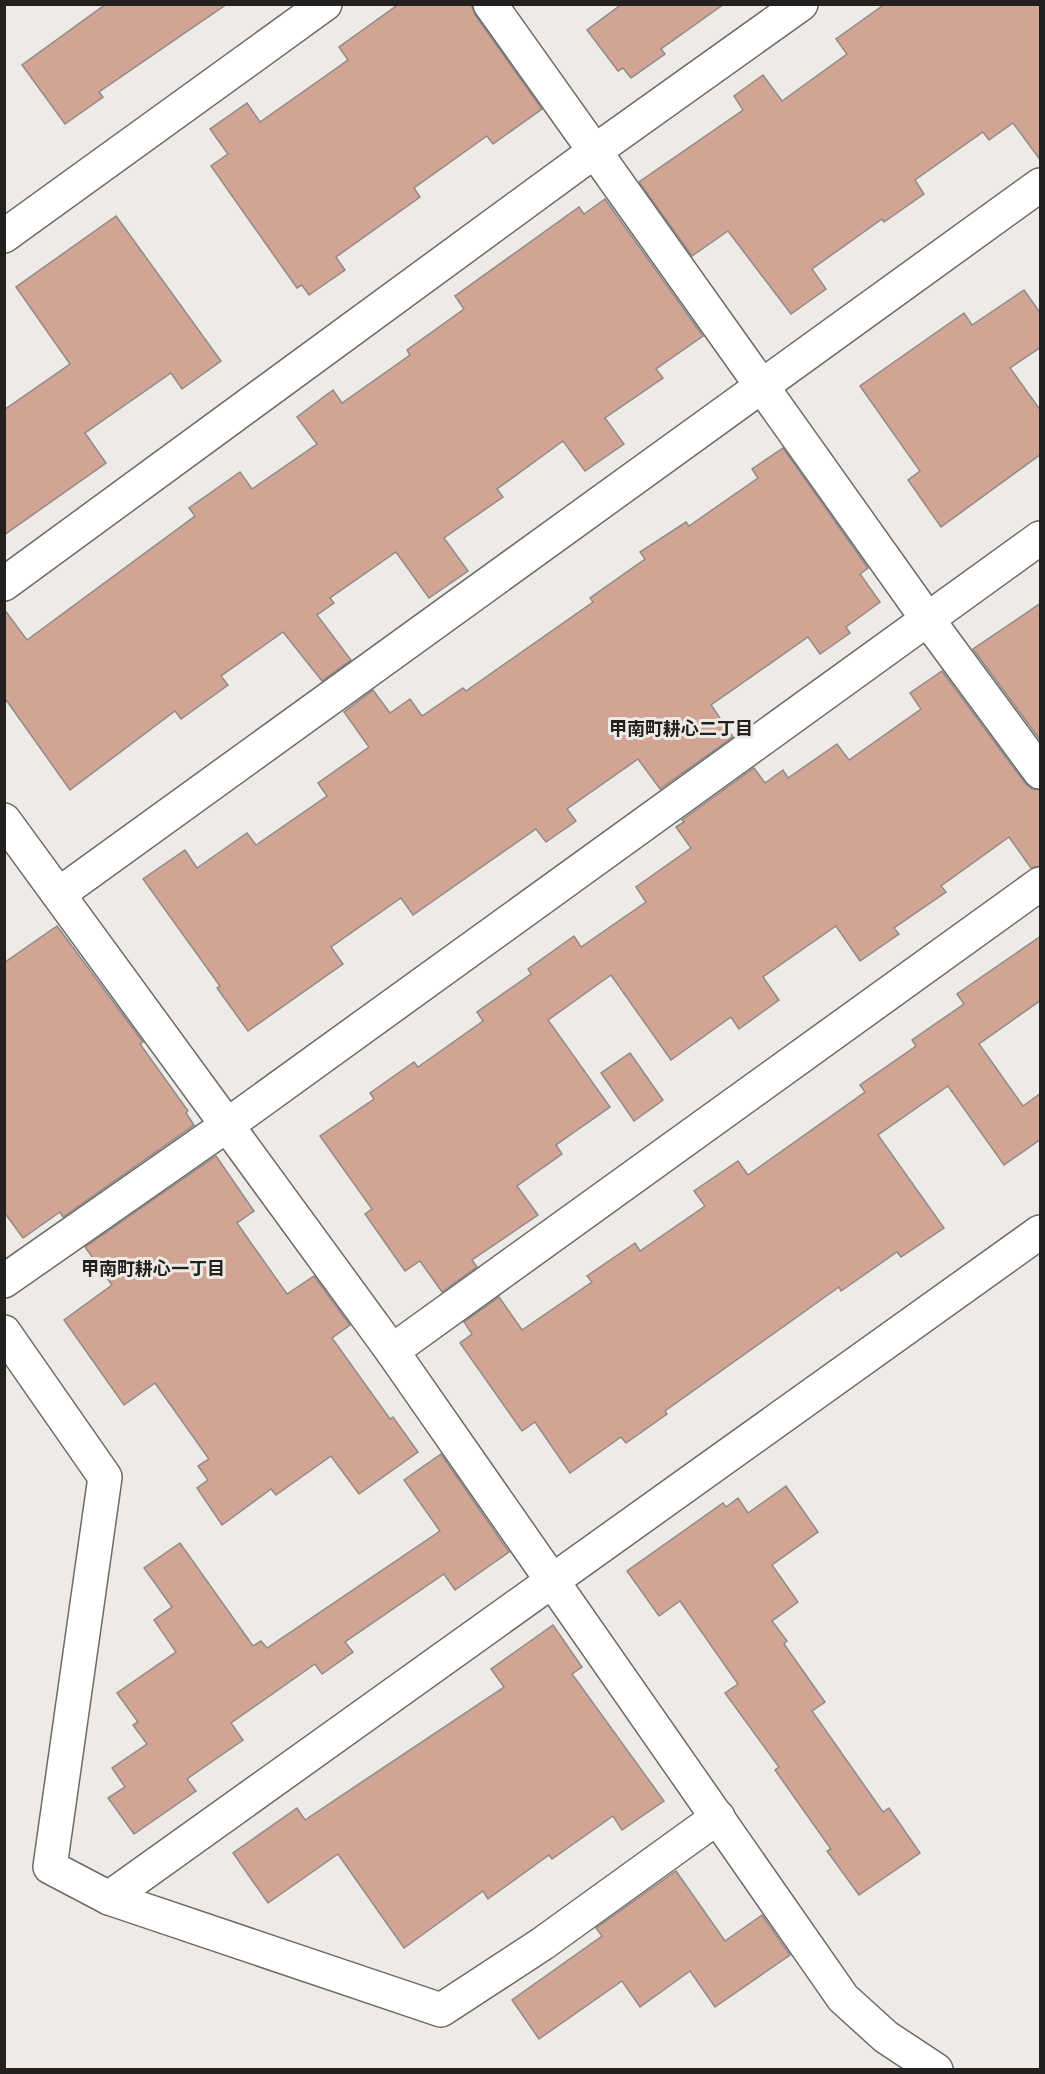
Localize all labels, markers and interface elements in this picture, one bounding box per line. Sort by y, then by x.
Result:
district label: 甲南町耕心二丁目 [609,716,753,740]
district label: 甲南町耕心一丁目 [81,1256,225,1280]

